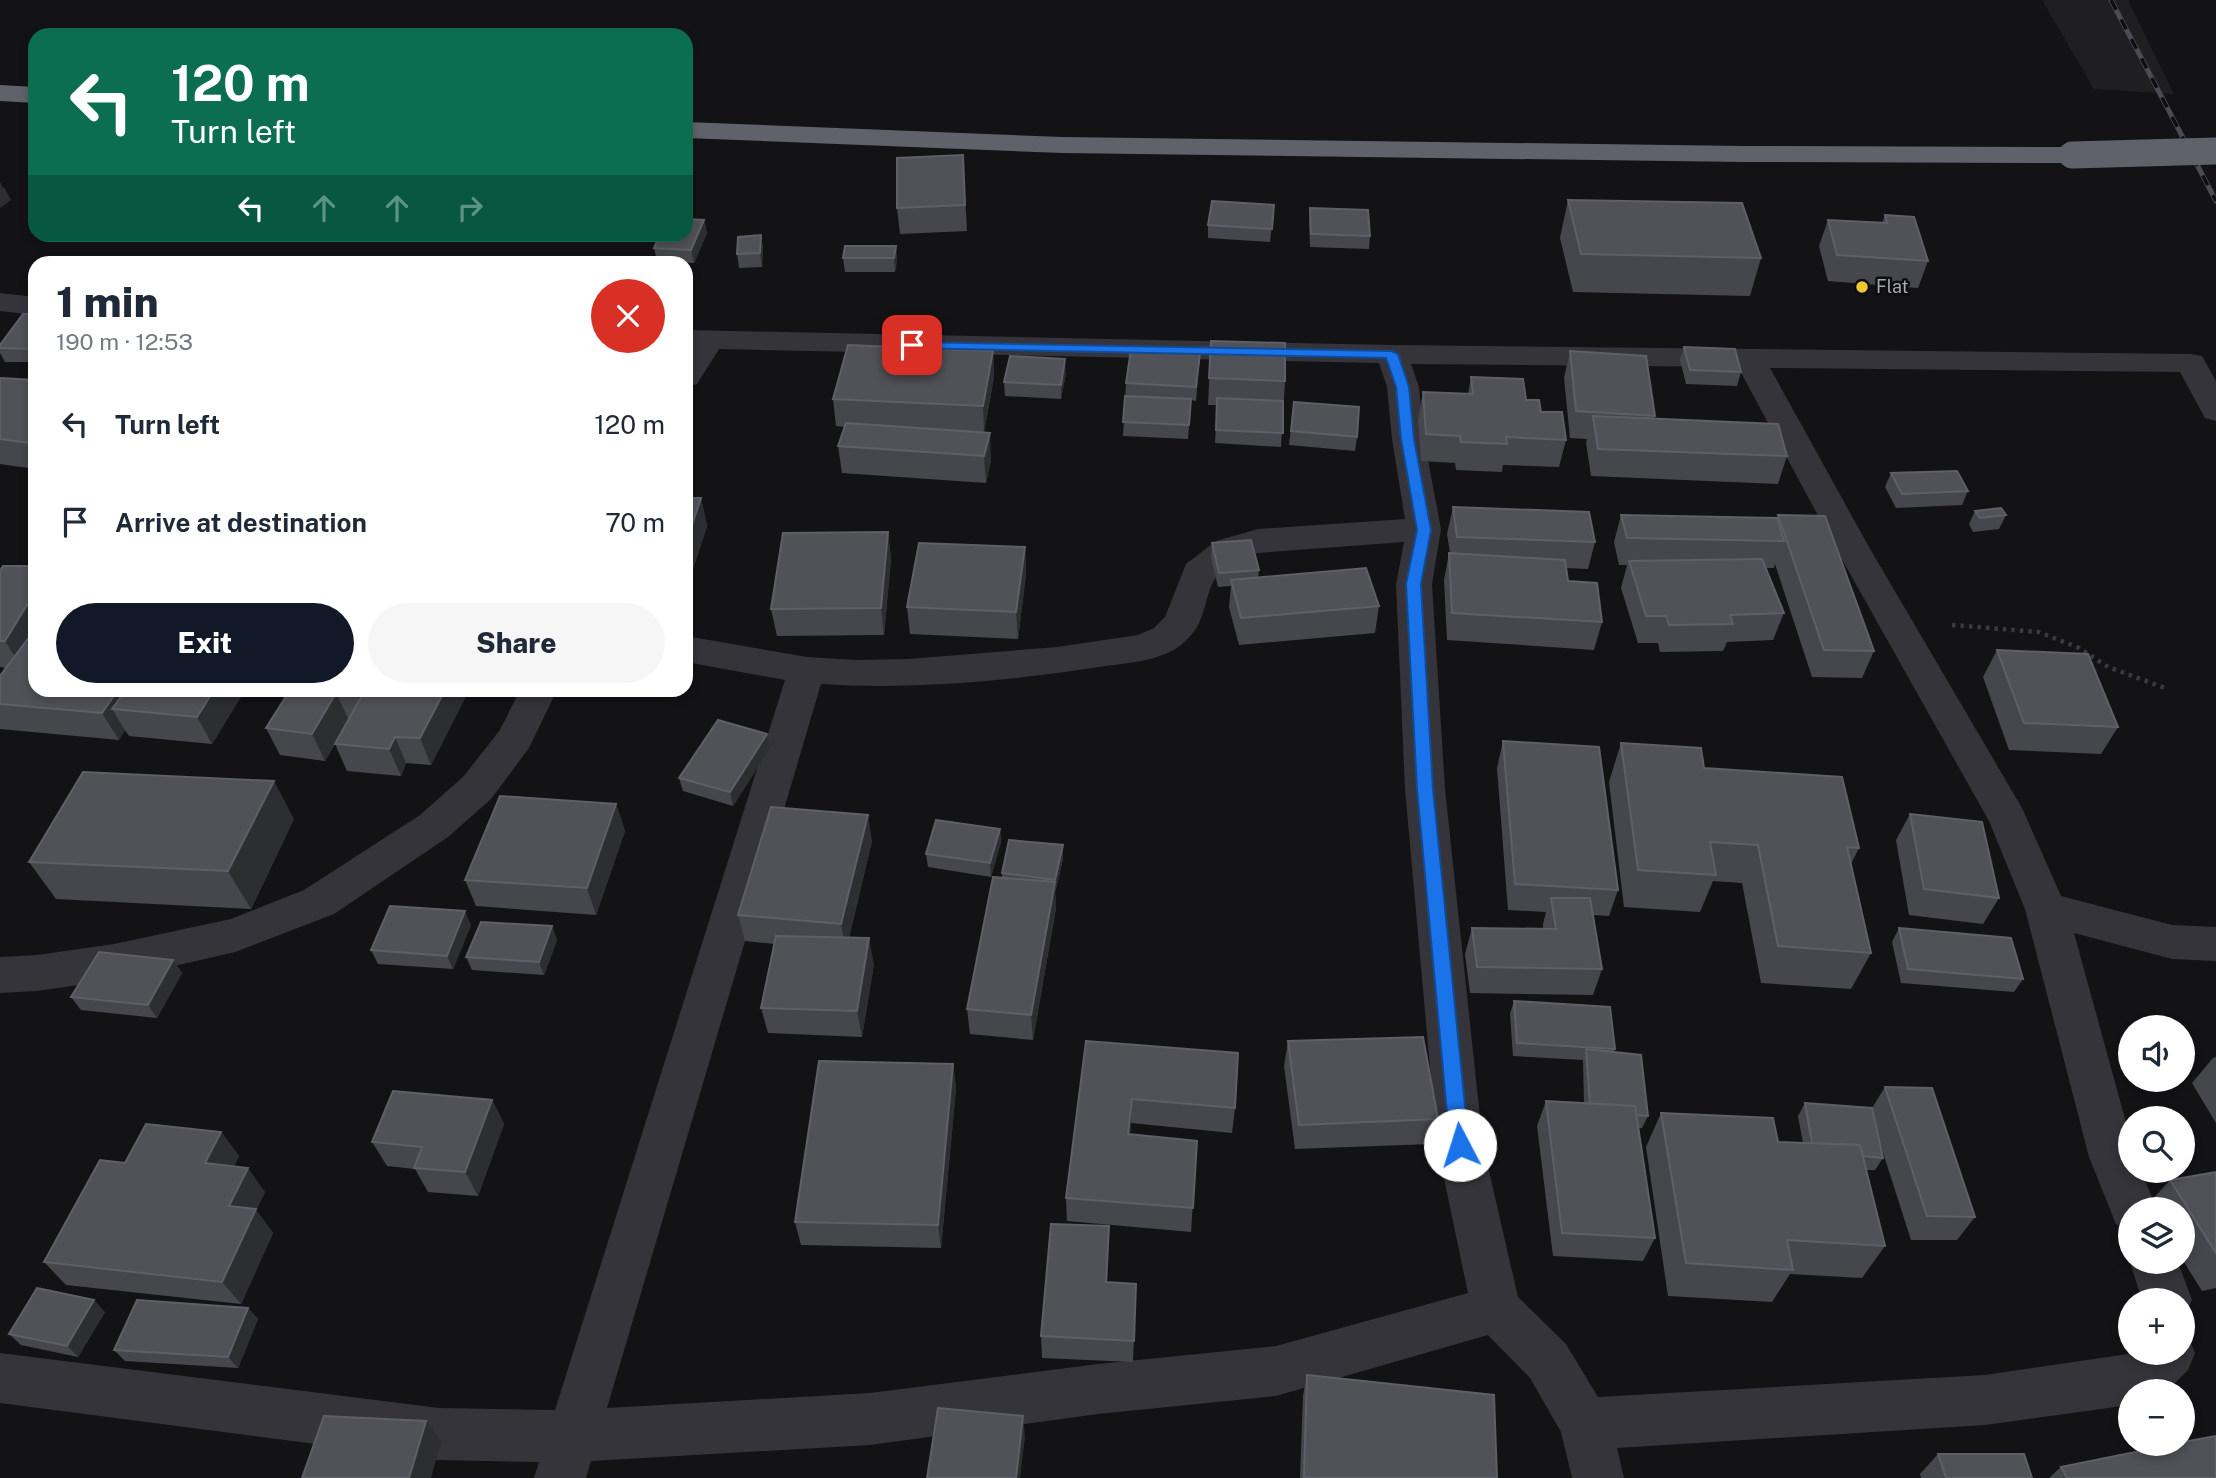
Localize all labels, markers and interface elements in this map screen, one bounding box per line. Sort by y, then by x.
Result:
text: 120 m [171,54,310,112]
icon: left [56,56,147,147]
text: Turn left [171,113,296,150]
icon: left [232,189,270,227]
icon: ahead [305,189,343,227]
icon: ahead [378,189,416,227]
icon: right [451,189,489,227]
place label: Flat [1876,276,1909,297]
text: 1 min [56,277,159,326]
button: close [591,279,665,353]
marker: Flat [1854,279,1870,295]
pin [882,315,942,375]
icon: arrive [893,326,931,364]
text: 190 m · 12:53 [56,328,193,355]
icon: left [56,405,94,443]
text: Turn left [115,409,220,440]
text: 120 m [594,409,665,440]
icon: arrive [56,503,94,541]
text: Arrive at destination [115,507,367,538]
text: 70 m [605,507,665,538]
button: Exit [56,603,354,683]
button: Share [368,603,665,683]
map controls [2118,1015,2195,1456]
button: sound [2118,1015,2195,1092]
button: search [2118,1106,2195,1183]
position arrow [1423,1108,1497,1182]
button: layers [2118,1197,2195,1274]
button: + [2118,1288,2195,1365]
button: − [2118,1379,2195,1456]

